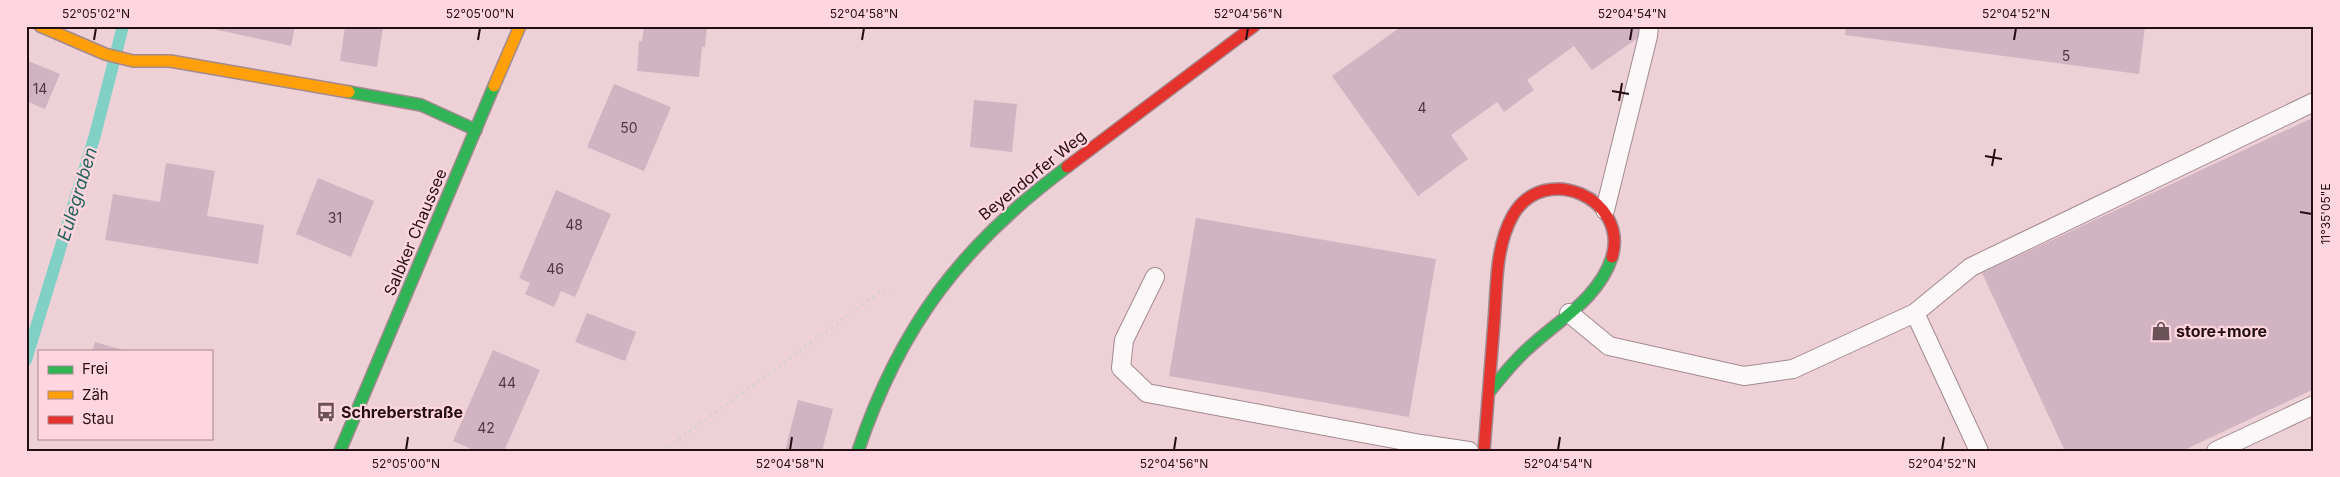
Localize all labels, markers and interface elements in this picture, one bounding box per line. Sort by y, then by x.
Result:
text: 52°05'02"N [62,6,130,21]
text: 52°05'00"N [446,6,514,21]
text: 52°04'58"N [830,6,898,21]
text: 52°04'56"N [1214,6,1282,21]
text: 52°04'54"N [1598,6,1666,21]
text: 52°04'52"N [1982,6,2050,21]
house number: 5 [2062,47,2070,64]
house number: 14 [33,80,47,97]
house number: 4 [1417,99,1427,116]
house number: 50 [620,119,638,136]
street label: Beyendorfer Weg [974,126,1090,224]
water label: Eulegraben [53,145,101,243]
street label: Salbker Chaussee [379,165,451,299]
text: 11°35'05"E [2318,183,2333,245]
house number: 31 [328,209,342,226]
house number: 48 [565,216,583,233]
house number: 46 [546,260,564,277]
shop icon: store+more [2150,320,2172,342]
place label: store+more [2176,321,2267,341]
legend [38,350,212,440]
text: Frei [82,359,108,378]
house number: 44 [498,374,516,391]
text: Zäh [82,385,109,404]
bus stop icon: Schreberstraße [315,401,337,423]
place label: Schreberstraße [341,402,463,422]
text: Stau [82,409,114,428]
house number: 42 [477,419,495,436]
text: 52°05'00"N [372,456,440,471]
text: 52°04'58"N [756,456,824,471]
text: 52°04'56"N [1140,456,1208,471]
text: 52°04'54"N [1524,456,1592,471]
text: 52°04'52"N [1908,456,1976,471]

